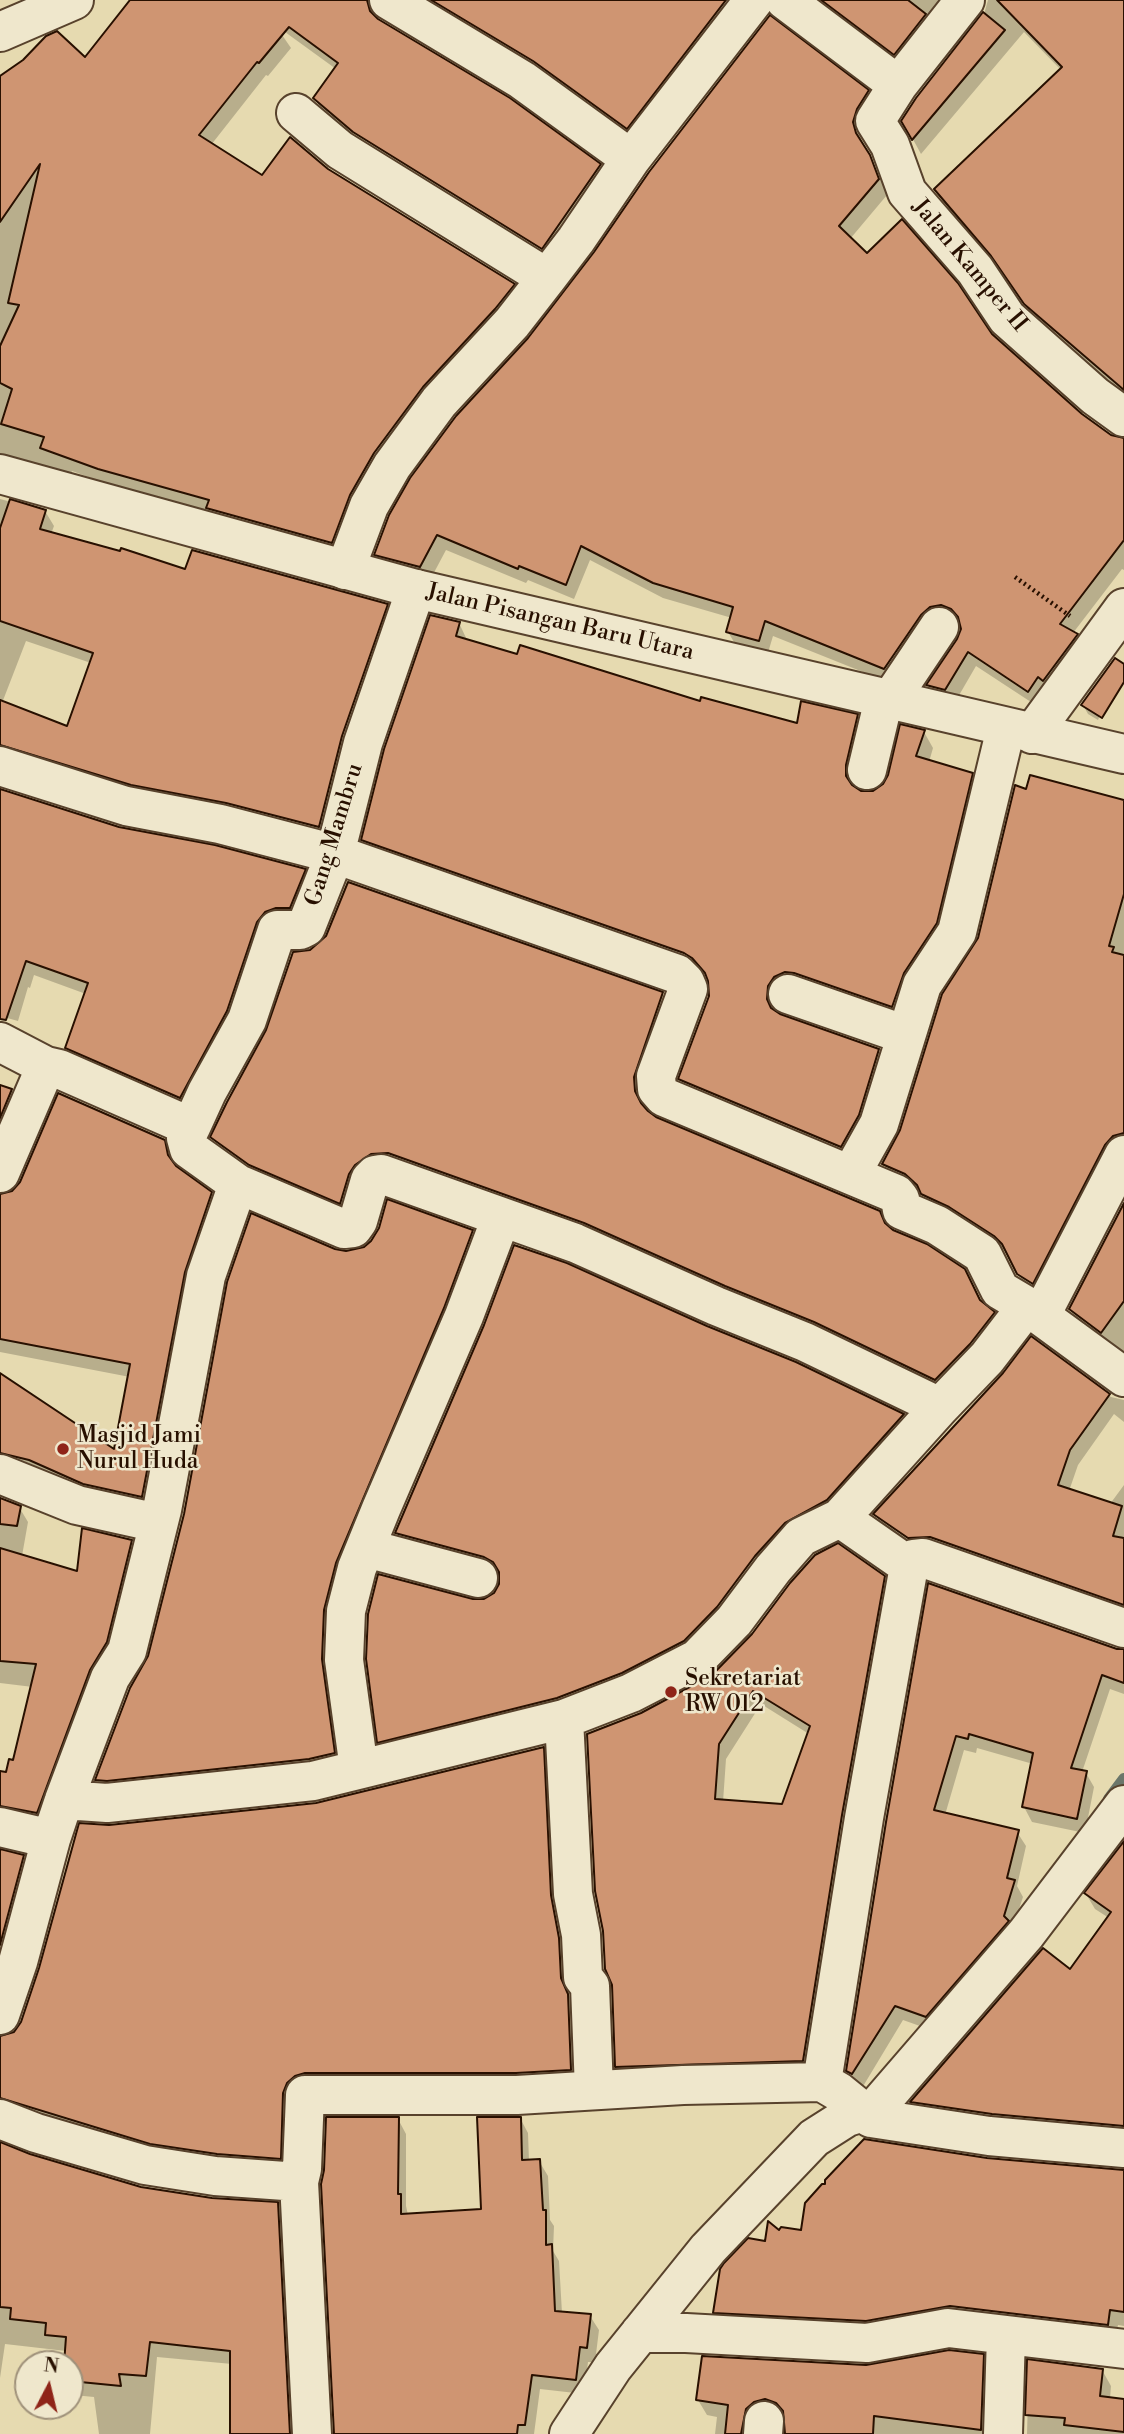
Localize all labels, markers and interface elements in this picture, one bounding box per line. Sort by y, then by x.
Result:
street label: Jalan Kamper II [906,194,1032,338]
street label: Jalan Pisangan Baru Utara [424,579,696,667]
street label: Gang Mambru [300,760,370,910]
place label: Masjid Jami Nurul Huda [77,1422,201,1476]
marker: Masjid Jami Nurul Huda [55,1441,71,1457]
place label: Sekretariat RW 012 [685,1665,801,1719]
marker: Sekretariat RW 012 [663,1684,679,1700]
north arrow [14,2350,84,2420]
text: N [42,2353,60,2379]

